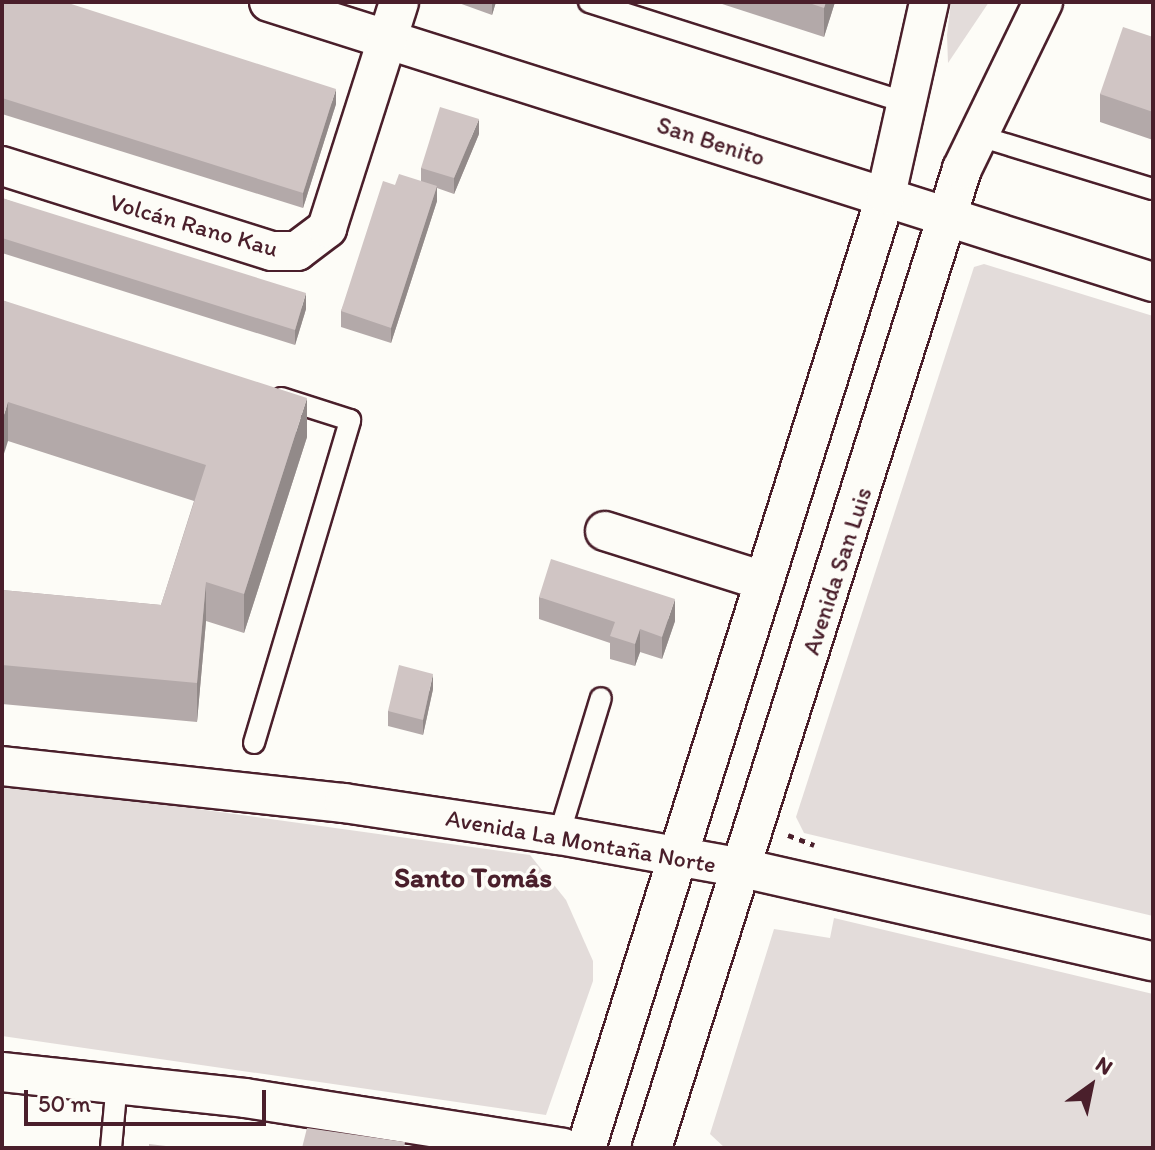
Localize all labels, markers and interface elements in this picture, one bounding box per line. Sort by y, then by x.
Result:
street label: San Benito [653,110,769,172]
street label: Volcán Rano Kau [107,187,281,263]
street label: Avenida San Luis [796,484,878,658]
street label: Avenida La Montaña Norte [444,803,718,879]
district label: Santo Tomás [395,860,551,894]
north arrow [1051,1046,1131,1126]
text: N [1091,1050,1118,1081]
scale bar [28,1074,270,1124]
text: 50 m [38,1089,91,1118]

